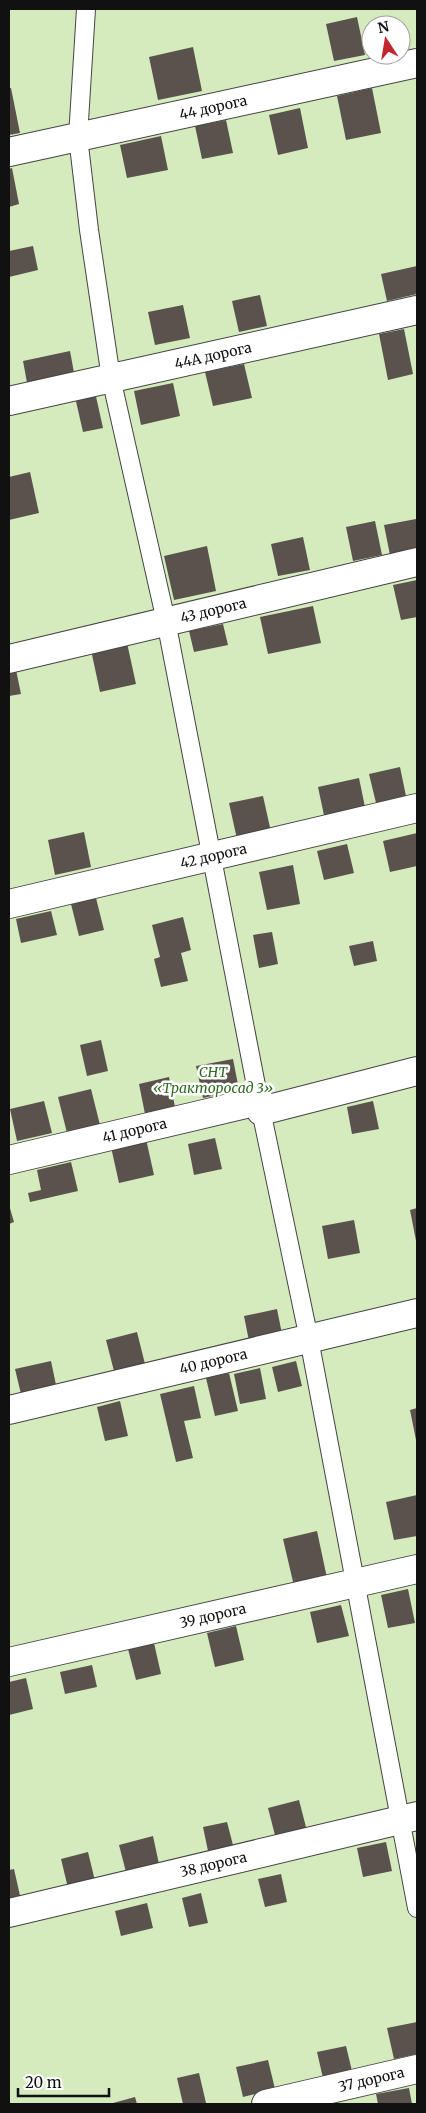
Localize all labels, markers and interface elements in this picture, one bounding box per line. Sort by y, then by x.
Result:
north arrow [361,15,411,65]
text: N [376,17,391,37]
street label: 44 дорога [178,91,249,124]
street label: 44А дорога [173,338,254,373]
street label: 43 дорога [179,594,248,627]
street label: 42 дорога [178,839,249,872]
park label: СНТ «Тракторосад 3» [153,1063,273,1097]
street label: 41 дорога [101,1114,169,1147]
street label: 40 дорога [178,1345,249,1378]
street label: 39 дорога [178,1599,248,1632]
street label: 38 дорога [178,1848,249,1881]
street label: 37 дорога [336,2063,406,2096]
scale bar [18,2066,109,2098]
text: 20 m [25,2073,62,2092]

